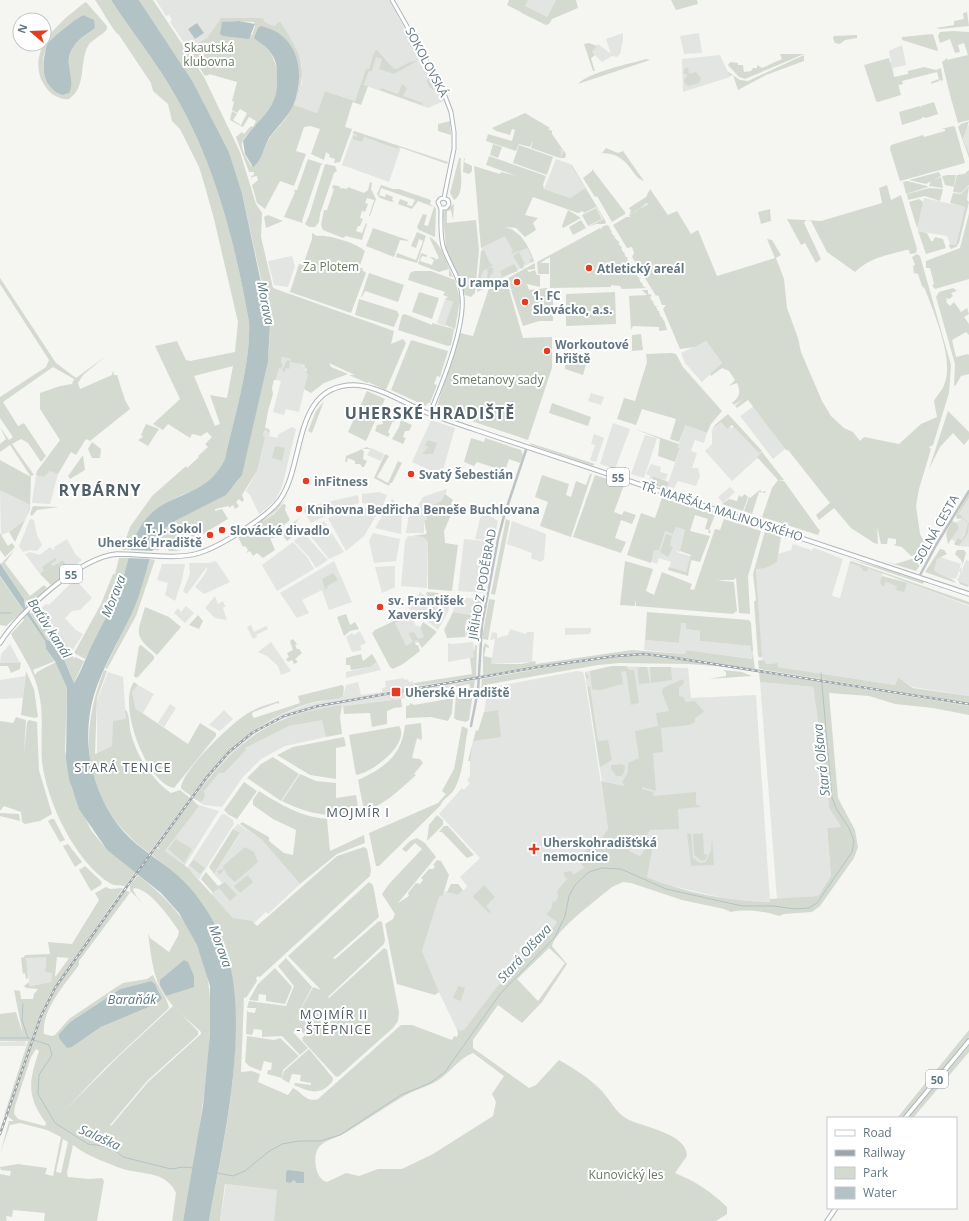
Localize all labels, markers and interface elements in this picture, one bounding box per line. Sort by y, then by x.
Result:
north arrow [12,12,52,52]
text: N [14,22,31,35]
street label: SOKOLOVSKÁ [401,24,453,100]
park label: Skautská klubovna [183,39,235,70]
park label: Za Plotem [303,258,359,275]
place label: Atletický areál [597,260,684,277]
marker: Atletický areál [584,263,594,273]
place label: U rampa [457,274,509,291]
marker: U rampa [512,277,522,287]
water label: Morava [253,280,279,327]
place label: 1. FC Slovácko, a.s. [533,287,612,318]
marker: 1. FC Slovácko, a.s. [520,297,530,307]
place label: Workoutové hřiště [555,336,629,367]
marker: Workoutové hřiště [542,346,552,356]
park label: Smetanovy sady [453,371,544,388]
district label: UHERSKÉ HRADIŠTĚ [345,402,515,424]
place label: Svatý Šebestián [419,466,513,483]
road number: 55 [607,468,629,486]
marker: Svatý Šebestián [406,469,416,479]
place label: inFitness [314,473,368,490]
marker: inFitness [301,476,311,486]
street label: TŘ. MARŠÁLA MALINOVSKÉHO [639,477,805,545]
district label: RYBÁRNY [59,479,141,501]
street label: SOLNÁ CESTA [909,491,963,567]
place label: Knihovna Bedřicha Beneše Buchlovana [307,501,540,518]
marker: Knihovna Bedřicha Beneše Buchlovana [294,504,304,514]
place label: T. J. Sokol Uherské Hradiště [97,520,202,551]
place label: Slovácké divadlo [230,522,330,539]
marker: Slovácké divadlo [217,525,227,535]
street label: JIŘÍHO Z PODĚBRAD [464,527,500,642]
marker: T. J. Sokol Uherské Hradiště [205,530,215,540]
road number: 55 [60,565,82,583]
water label: Morava [96,572,130,620]
place label: sv. František Xaverský [388,592,464,623]
water label: Baťův kanál [24,595,76,662]
marker: sv. František Xaverský [375,602,385,612]
place label: Uherské Hradiště [405,684,510,701]
marker: Uherské Hradiště [390,686,402,698]
water label: Stará Olšava [808,722,834,797]
district label: STARÁ TENICE [74,758,172,776]
district label: MOJMÍR I [326,803,390,821]
place label: Uherskohradišťská nemocnice [543,834,657,865]
marker: Uherskohradišťská nemocnice [528,843,540,855]
water label: Stará Olšava [493,919,556,986]
water label: Morava [205,922,237,970]
water label: Baraňák [108,990,157,1008]
district label: MOJMÍR II - ŠTĚPNICE [296,1005,372,1038]
road number: 50 [926,1070,948,1088]
legend [827,1117,957,1209]
water label: Salaška [76,1120,124,1154]
text: Road [863,1124,892,1141]
text: Railway [863,1144,906,1161]
text: Park [863,1164,889,1181]
park label: Kunovický les [589,1166,664,1183]
text: Water [863,1184,897,1201]

